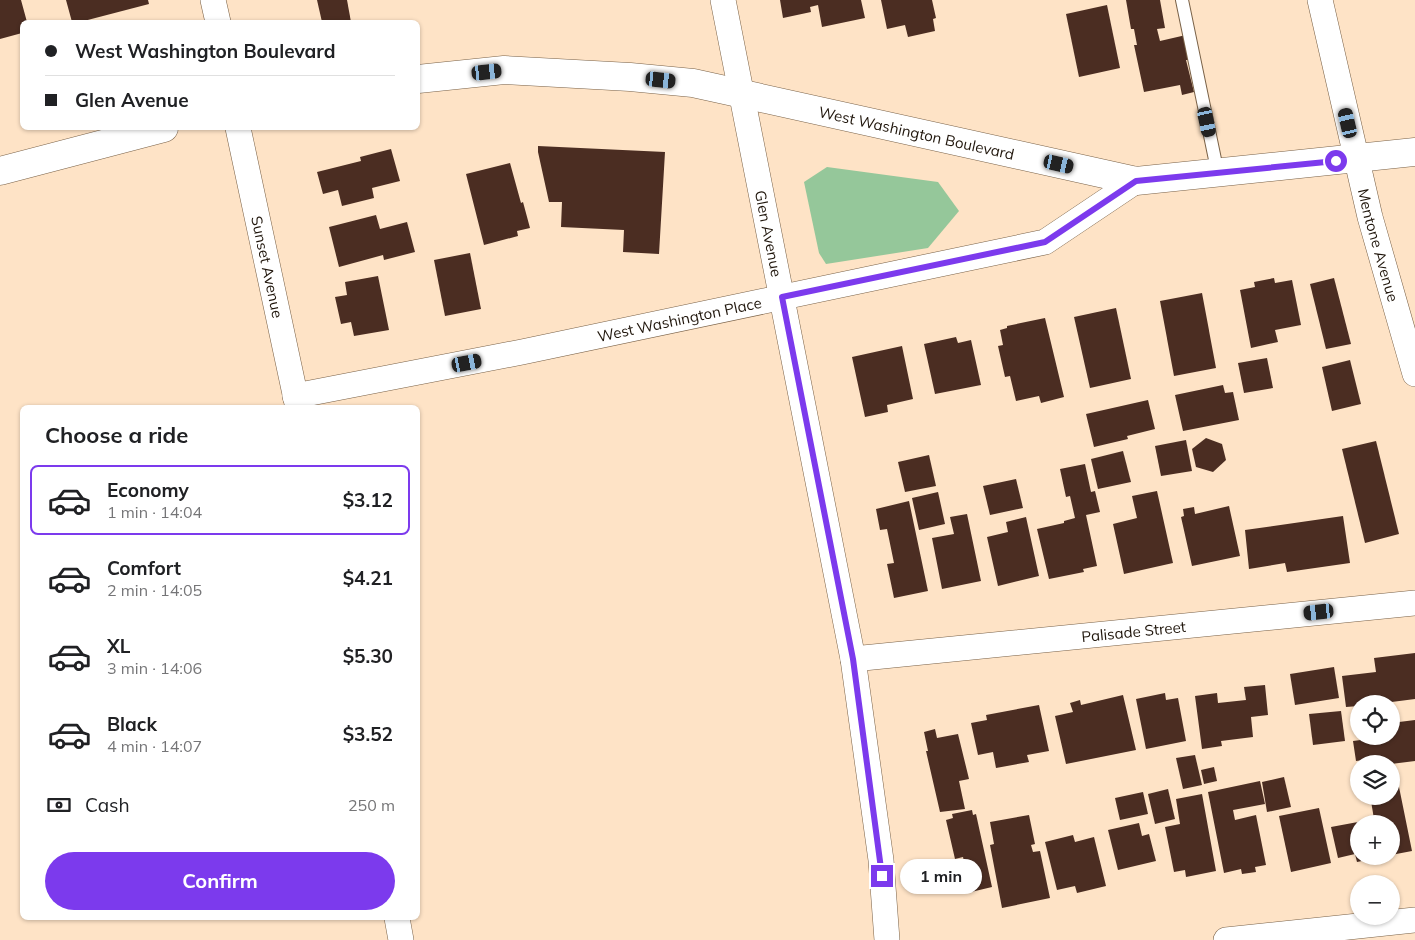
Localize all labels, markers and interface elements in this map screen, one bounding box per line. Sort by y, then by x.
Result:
text: West Washington Boulevard [75,39,335,63]
car [471,63,502,81]
car [645,71,676,89]
text: Glen Avenue [75,88,189,112]
street label: West Washington Boulevard [817,102,1016,163]
car [1196,106,1217,138]
car [1337,107,1358,139]
route start [1325,150,1347,172]
car [1042,153,1075,175]
street label: Mentone Avenue [1354,187,1403,304]
street label: Glen Avenue [751,189,787,278]
street label: Sunset Avenue [248,214,288,320]
street label: West Washington Place [595,292,763,345]
car [450,353,483,373]
text: Choose a ride [45,421,188,449]
icon: car [47,478,92,523]
text: Economy [107,478,189,502]
text: $3.12 [343,488,393,512]
text: 1 min · 14:04 [107,502,202,522]
icon: car [47,556,92,601]
text: Comfort [107,556,181,580]
text: $4.21 [343,566,393,590]
text: 2 min · 14:05 [107,580,202,600]
car [1303,603,1334,621]
street label: Palisade Street [1081,616,1187,646]
icon: car [47,634,92,679]
text: XL [107,634,130,658]
text: $5.30 [343,644,393,668]
text: 3 min · 14:06 [107,658,202,678]
map controls [1350,695,1400,925]
button: locate [1350,695,1400,745]
icon: car [47,712,92,757]
text: Black [107,712,157,736]
text: $3.52 [343,722,393,746]
text: 4 min · 14:07 [107,736,202,756]
button: layers [1350,755,1400,805]
icon: cash [45,791,73,819]
text: Cash [85,793,130,817]
text: 250 m [348,795,395,815]
button: + [1350,815,1400,865]
button: Confirm [45,852,395,910]
callout: 1 min [900,858,982,894]
route end [871,865,893,887]
text: 1 min [920,866,962,886]
button: − [1350,875,1400,925]

